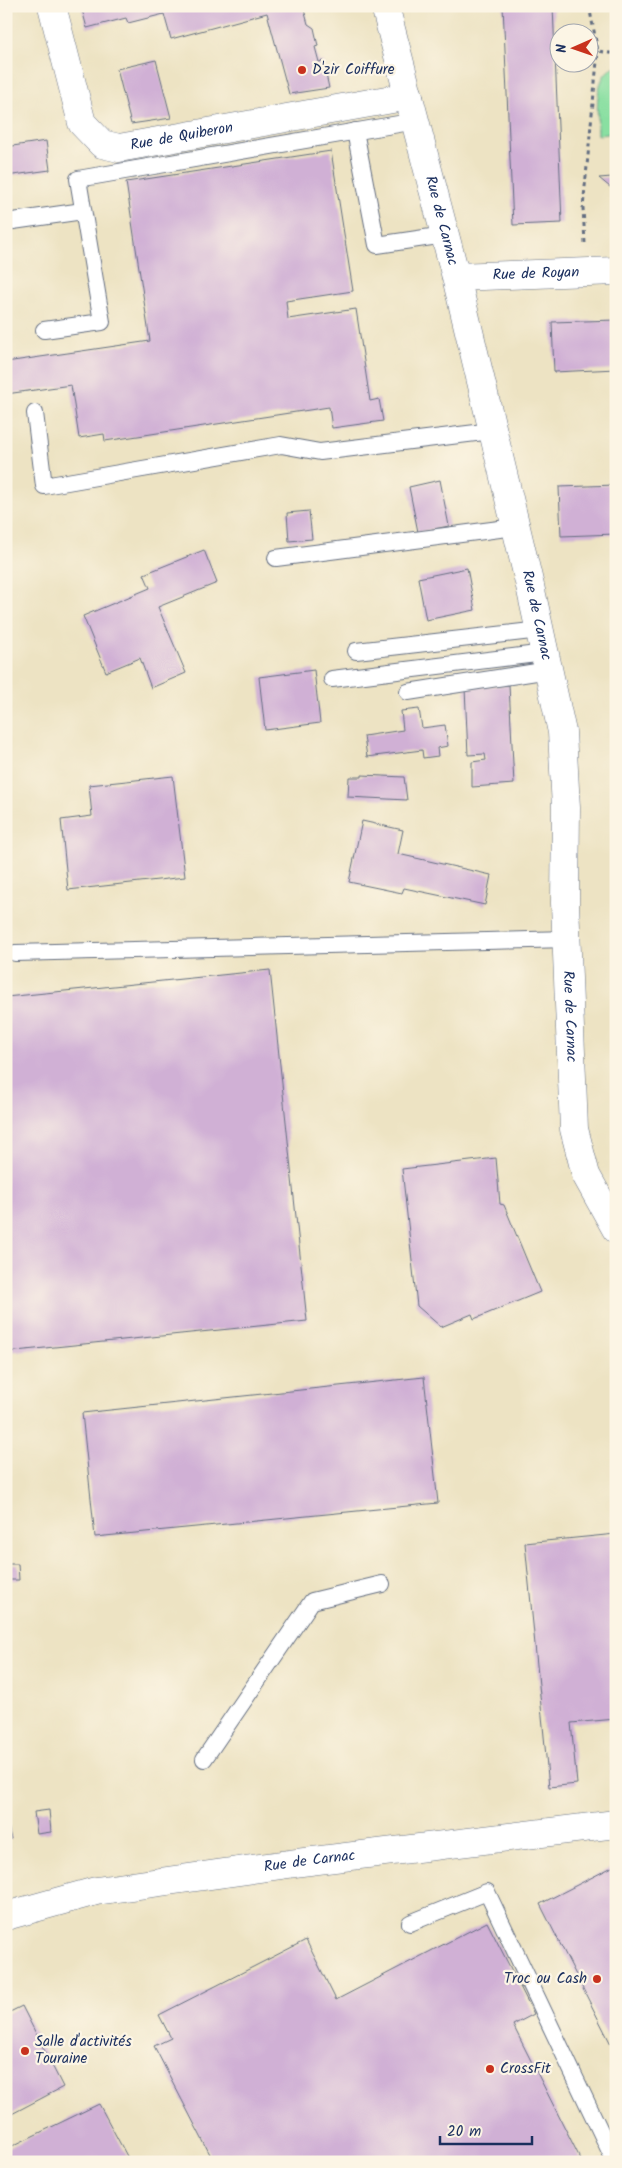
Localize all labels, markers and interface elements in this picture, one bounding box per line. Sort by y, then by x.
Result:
north arrow [550,22,600,72]
text: N [551,43,573,53]
place label: D'zir Coiffure [312,58,395,82]
marker: D'zir Coiffure [296,64,308,76]
street label: Rue de Quiberon [129,116,235,158]
street label: Rue de Carnac [418,173,465,268]
street label: Rue de Royan [492,260,580,288]
street label: Rue de Carnac [515,568,558,663]
street label: Rue de Carnac [556,970,583,1063]
street label: Rue de Carnac [262,1844,357,1879]
place label: Troc ou Cash [504,1967,587,1991]
marker: Troc ou Cash [591,1973,603,1985]
place label: Salle d'activités Touraine [35,2030,132,2071]
marker: Salle d'activités Touraine [19,2045,31,2057]
place label: CrossFit [500,2057,551,2081]
marker: CrossFit [484,2063,496,2075]
scale bar [440,2113,532,2145]
text: 20 m [447,2120,481,2144]

